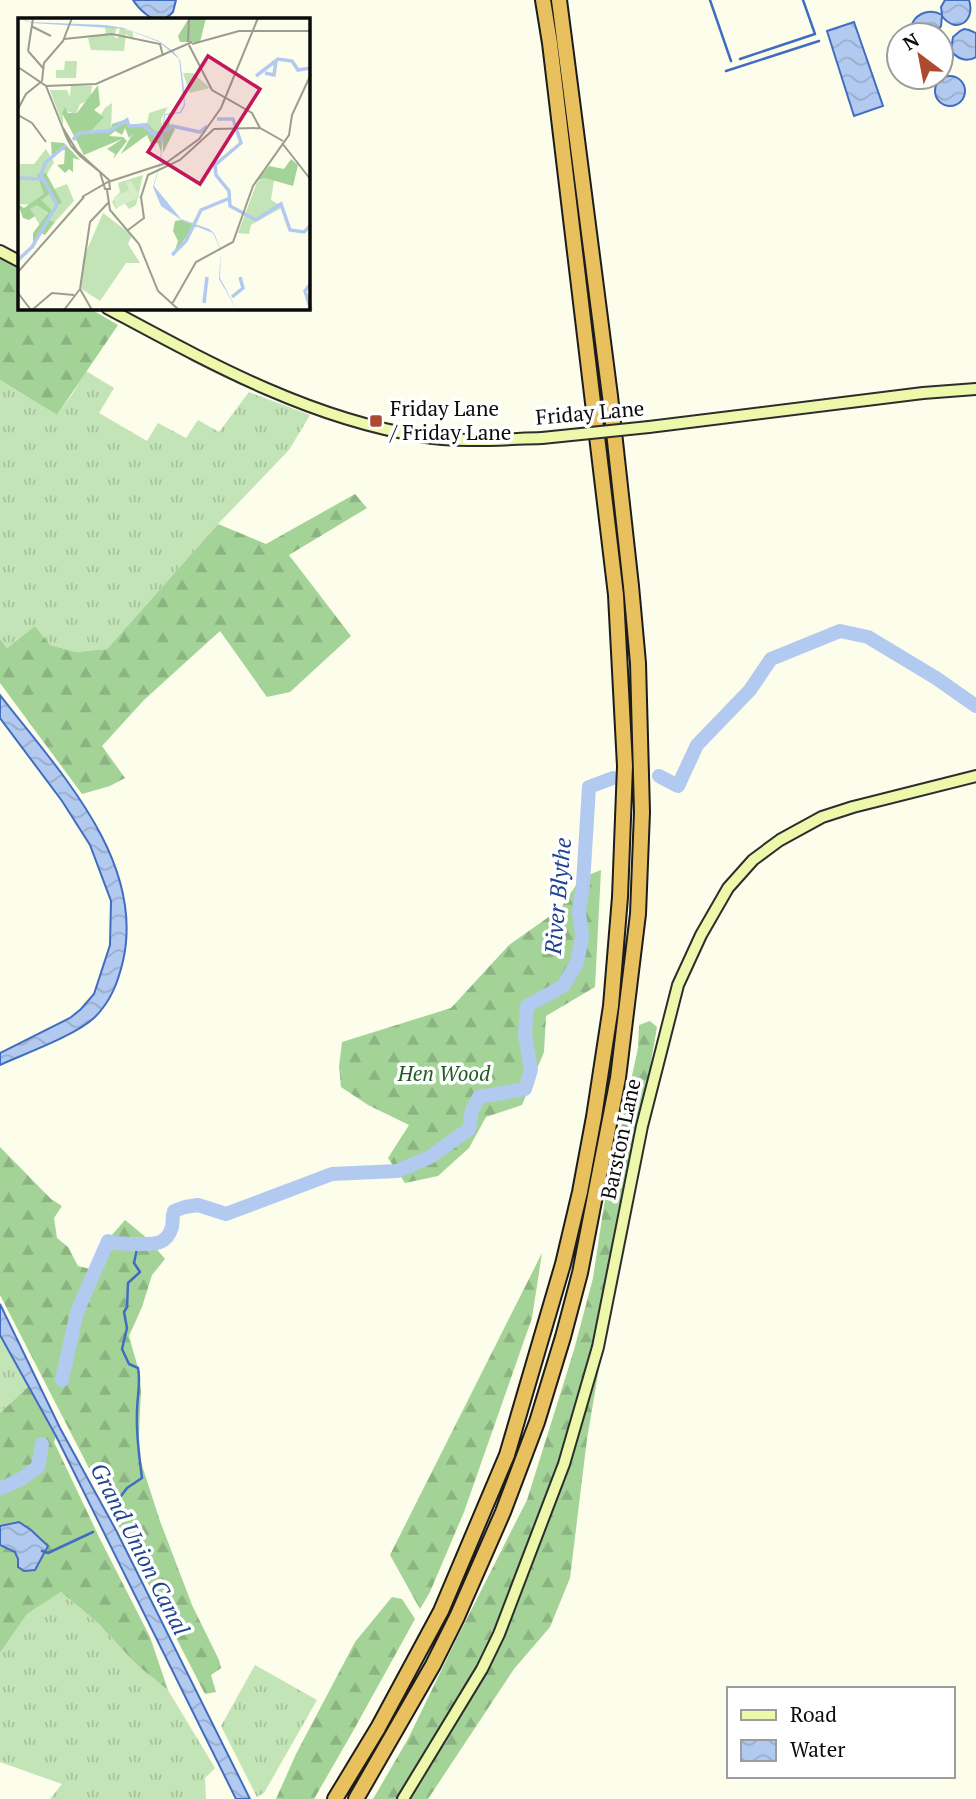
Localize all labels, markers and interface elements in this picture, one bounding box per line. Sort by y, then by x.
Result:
inset map [18,18,310,310]
north arrow [885,21,955,91]
text: N [898,26,924,56]
street label: Friday Lane [534,393,645,431]
place label: Friday Lane / Friday Lane [389,394,511,446]
marker: Friday Lane / Friday Lane [368,413,384,429]
water label: River Blythe [537,836,578,957]
park label: Hen Wood [397,1059,491,1087]
street label: Barston Lane [594,1076,646,1202]
water label: Grand Union Canal [84,1457,198,1641]
legend [727,1687,955,1778]
text: Road [790,1700,837,1728]
text: Water [790,1735,845,1763]

